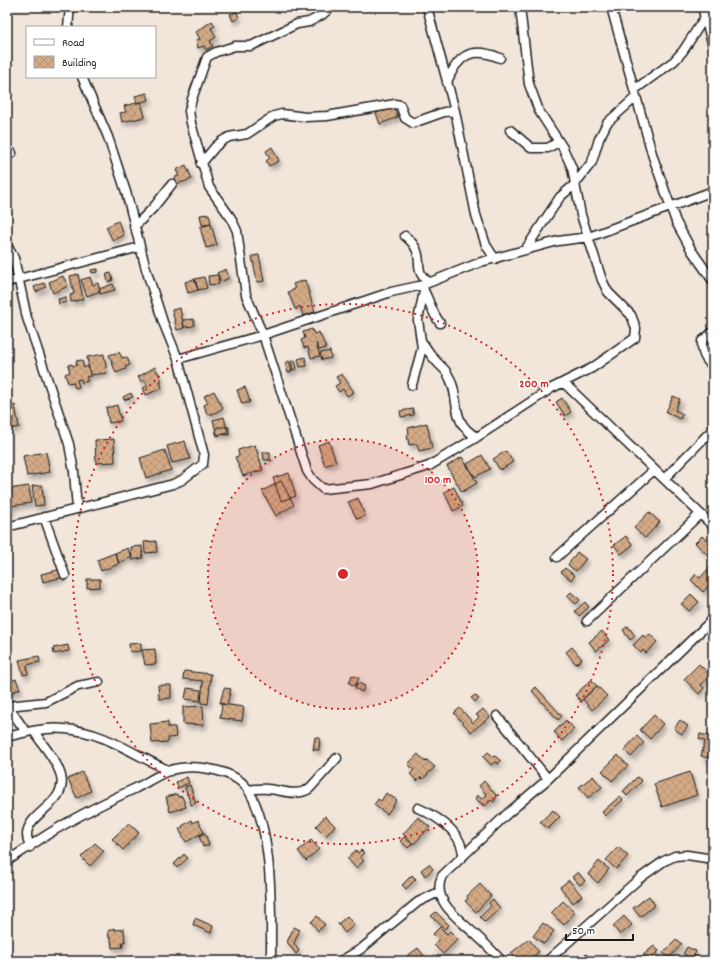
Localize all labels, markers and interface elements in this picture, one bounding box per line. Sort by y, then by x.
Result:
legend [26,26,156,78]
text: Road [62,35,84,52]
text: Building [62,55,97,72]
text: 200 m [519,376,549,393]
text: 100 m [425,472,451,489]
centre of rings [336,567,350,581]
scale bar [566,916,633,942]
text: 50 m [572,923,595,940]

